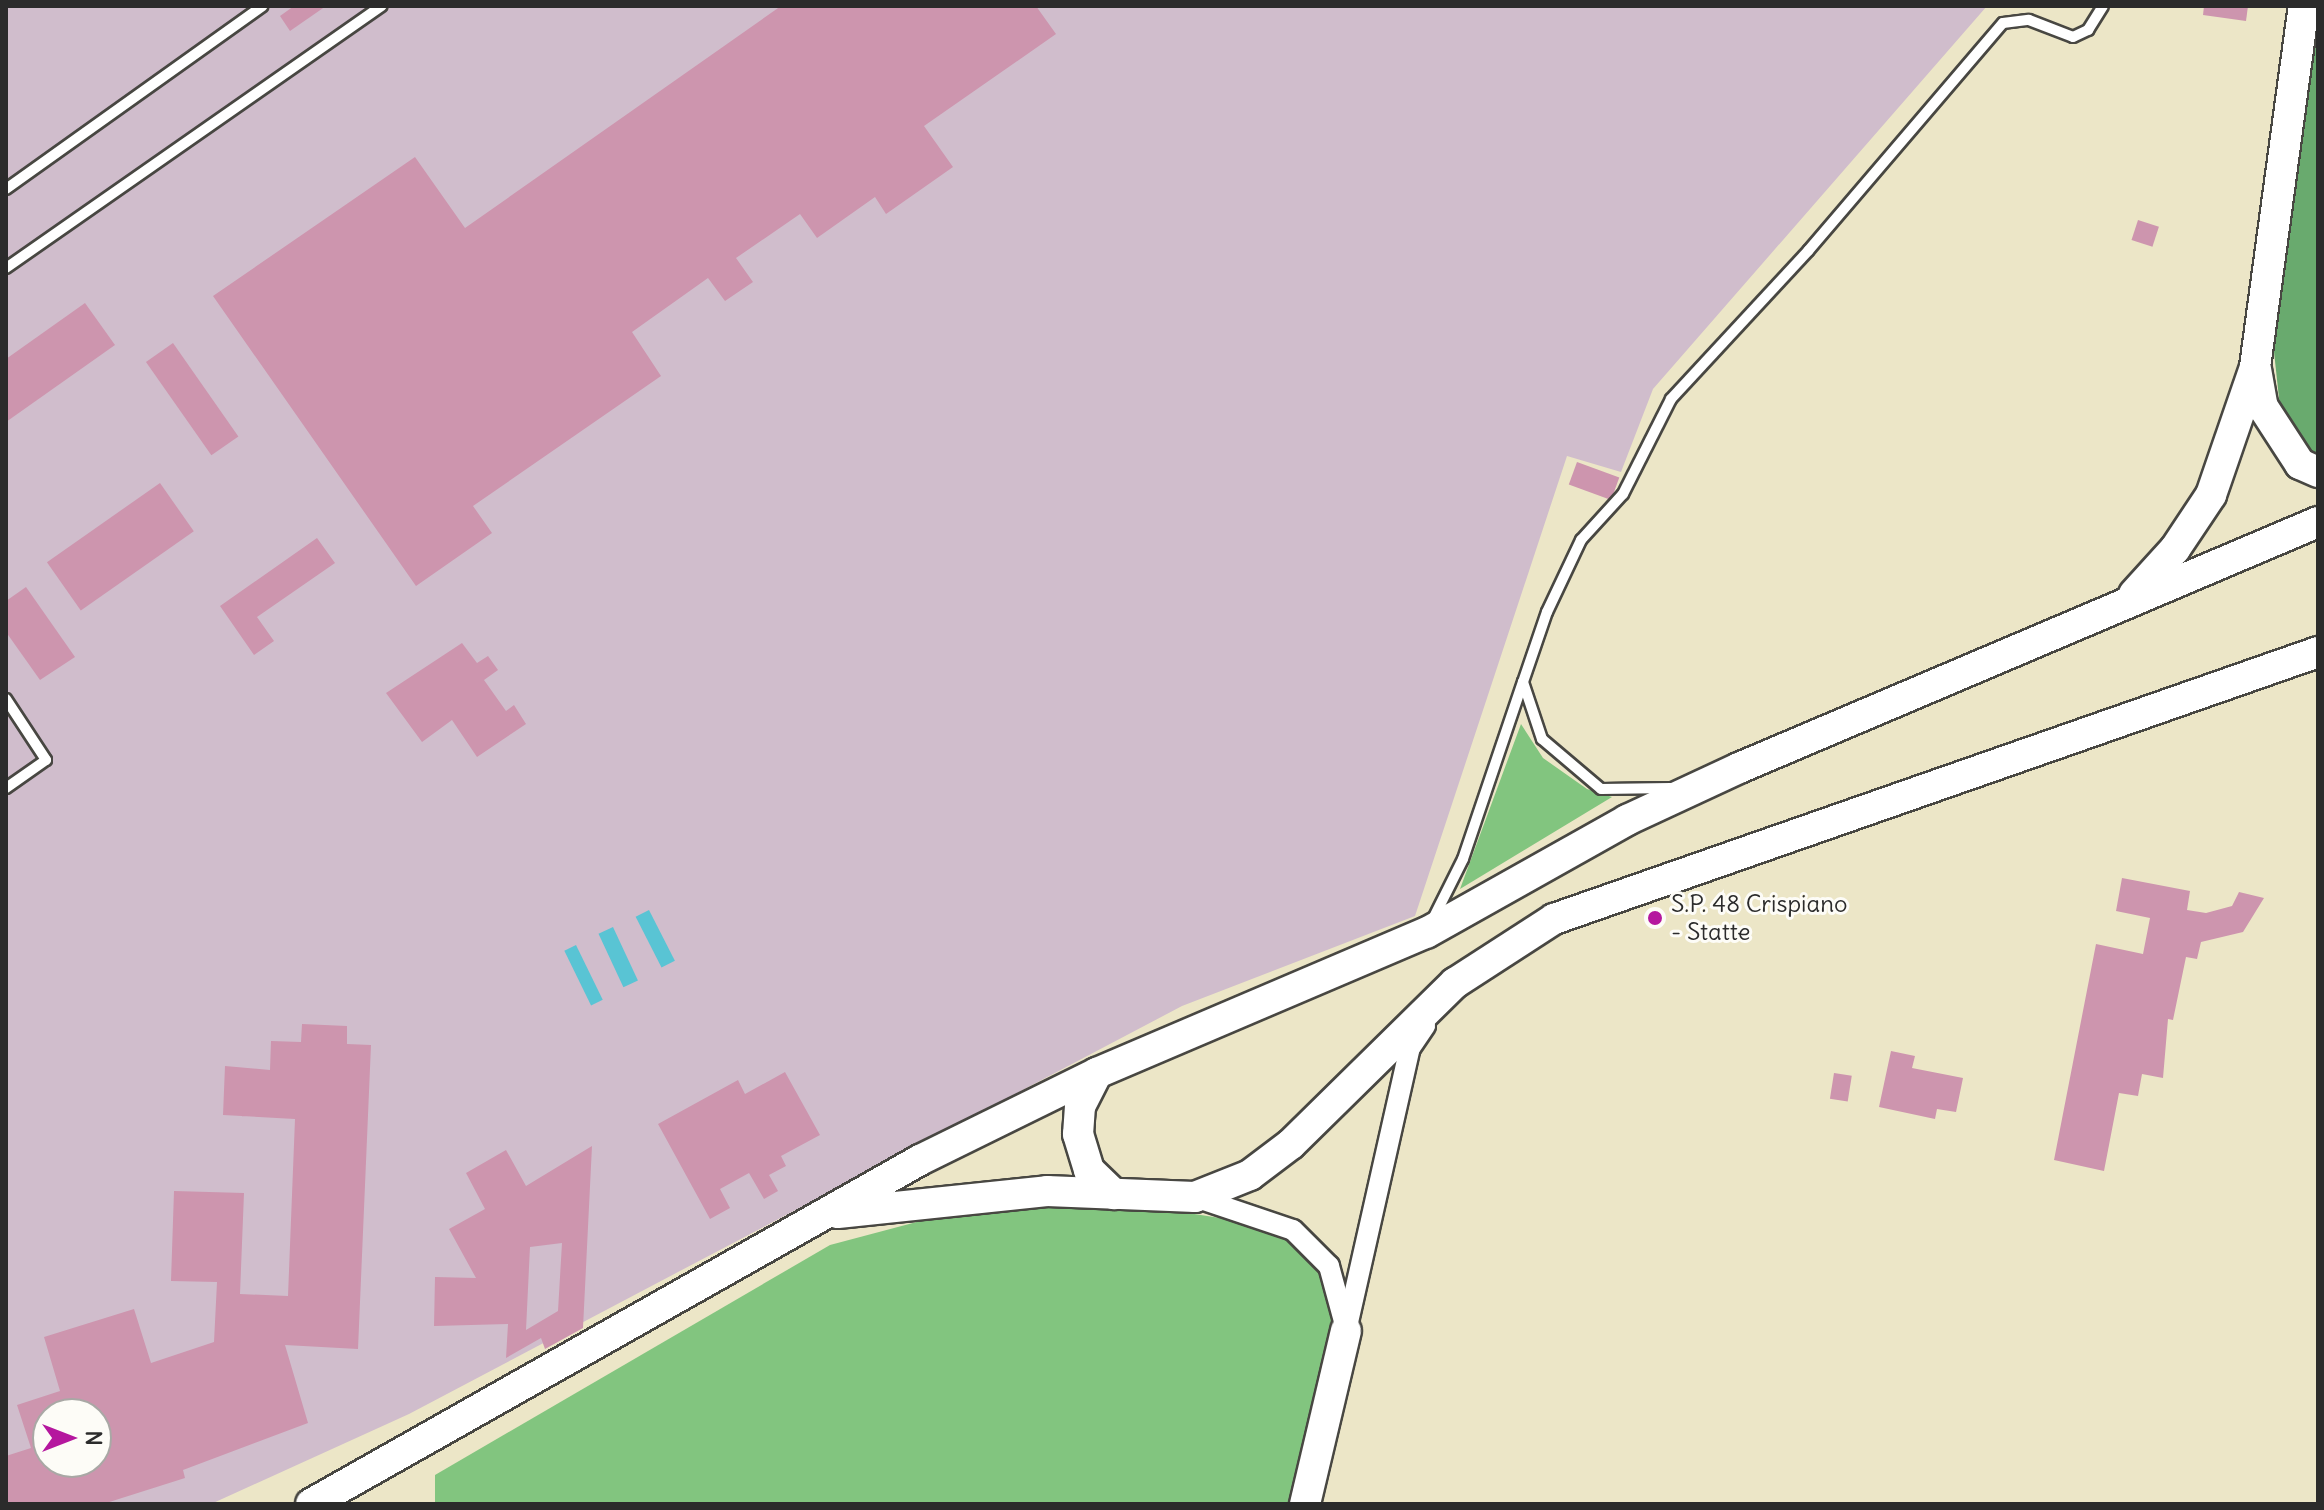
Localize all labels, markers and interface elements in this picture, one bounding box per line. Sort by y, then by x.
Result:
place label: S.P. 48 Crispiano - Statte [1671,890,1848,946]
marker: S.P. 48 Crispiano - Statte [1646,909,1664,927]
north arrow [32,1398,112,1478]
text: N [80,1430,108,1446]

